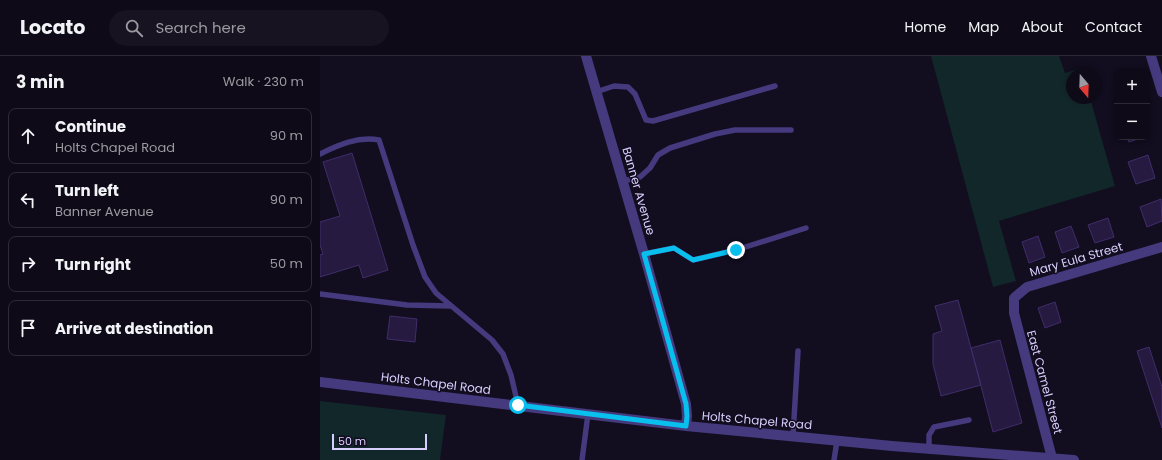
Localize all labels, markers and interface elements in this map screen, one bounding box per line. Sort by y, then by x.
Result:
search box [109,10,389,46]
text: Locato [20,14,85,41]
icon: search [123,17,145,39]
text: Search here [155,17,246,38]
text: Home [904,17,946,37]
text: Map [968,17,999,37]
text: About [1021,17,1063,37]
text: Contact [1085,17,1142,37]
north arrow [1066,68,1102,104]
map controls [1114,68,1150,140]
button: + [1114,68,1150,104]
text: 3 min [16,70,64,94]
text: Walk · 230 m [223,72,304,91]
button: − [1114,104,1150,140]
text: Continue [55,116,126,137]
icon: ahead [17,125,39,147]
text: 90 m [270,126,303,145]
text: Holts Chapel Road [55,138,175,157]
street label: Banner Avenue [618,145,660,237]
text: Turn left [55,180,119,201]
icon: left [17,189,39,211]
text: 90 m [270,190,303,209]
text: Banner Avenue [55,202,154,221]
street label: Mary Eula Street [1027,238,1125,280]
route end [727,241,745,259]
icon: right [17,253,39,275]
text: Turn right [55,254,131,275]
text: 50 m [270,254,303,273]
icon: arrive [17,317,39,339]
text: Arrive at destination [55,318,213,339]
street label: East Camel Street [1023,328,1067,436]
street label: Holts Chapel Road [380,368,492,398]
route start [509,396,527,414]
street label: Holts Chapel Road [701,407,813,433]
scale bar [332,432,427,451]
text: 50 m [338,433,366,449]

